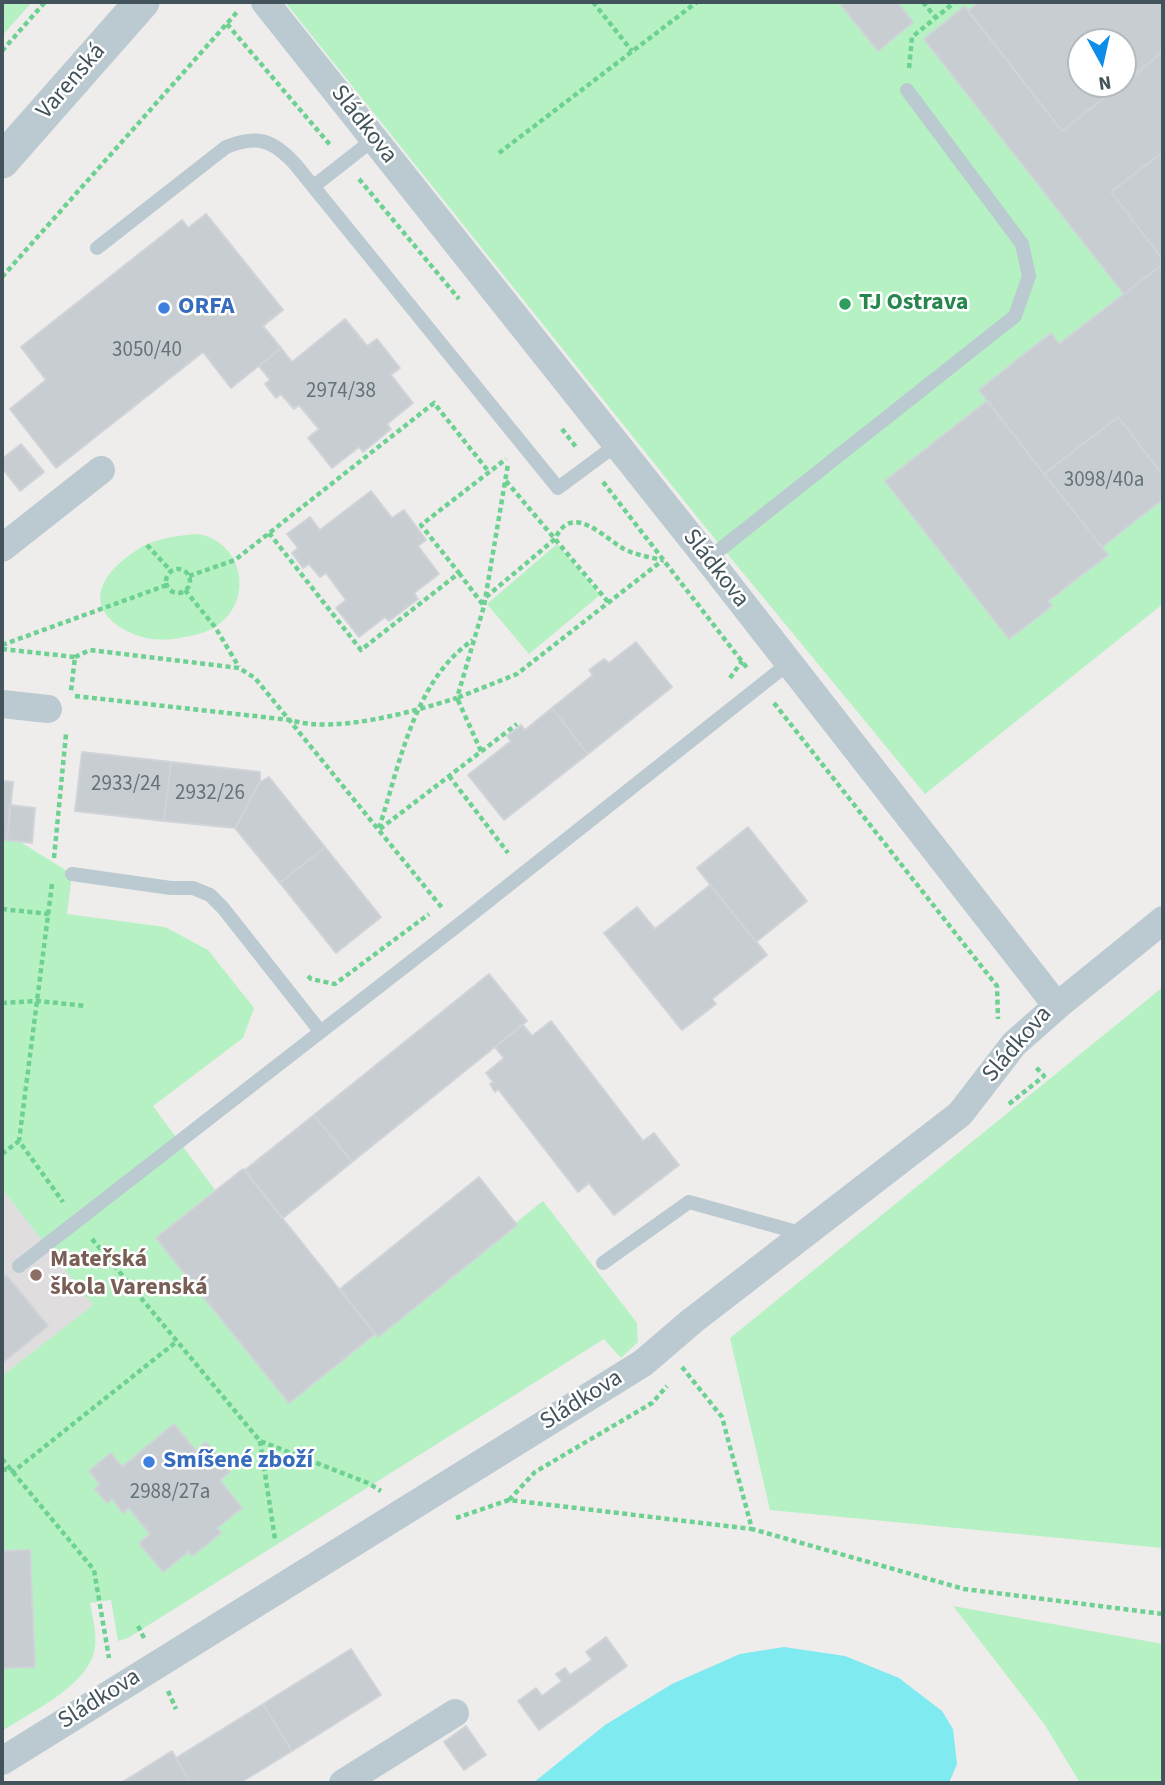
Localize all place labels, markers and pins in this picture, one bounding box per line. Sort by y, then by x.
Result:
place label: TJ Ostrava [859,290,968,318]
place label: ORFA [178,294,235,322]
marker: TJ Ostrava [837,296,853,312]
marker: ORFA [156,300,172,316]
place label: Mateřská škola Varenská [50,1247,208,1303]
marker: Mateřská škola Varenská [28,1267,44,1283]
place label: Smíšené zboží [163,1448,313,1476]
marker: Smíšené zboží [141,1454,157,1470]

